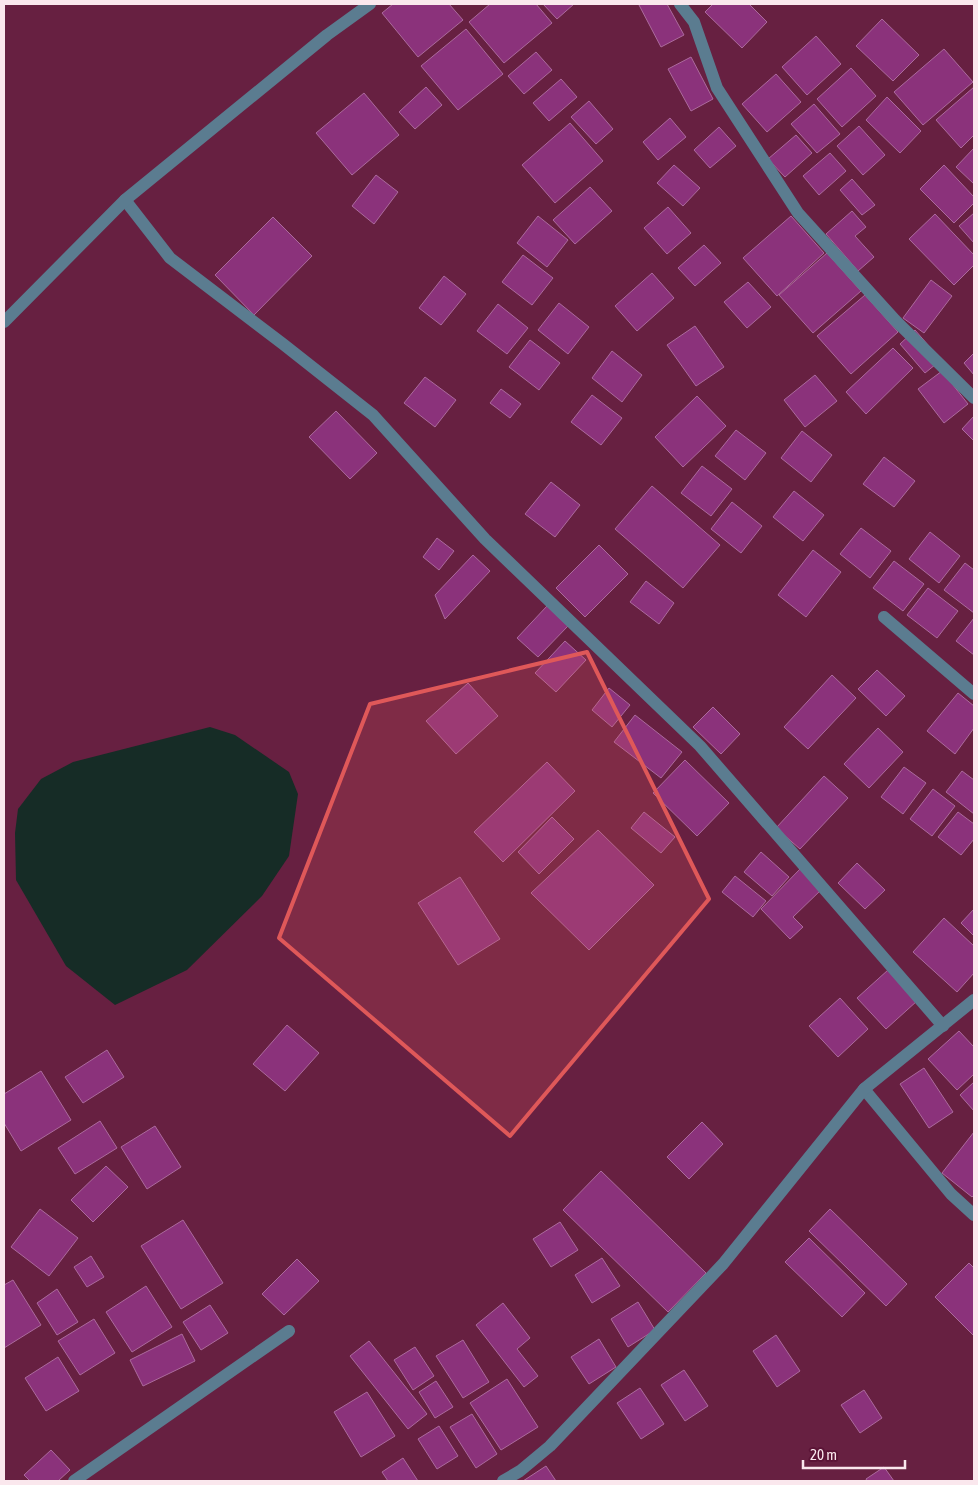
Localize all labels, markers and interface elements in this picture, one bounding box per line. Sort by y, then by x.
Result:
scale bar [803,1438,906,1470]
text: 20 m [810,1446,837,1463]

